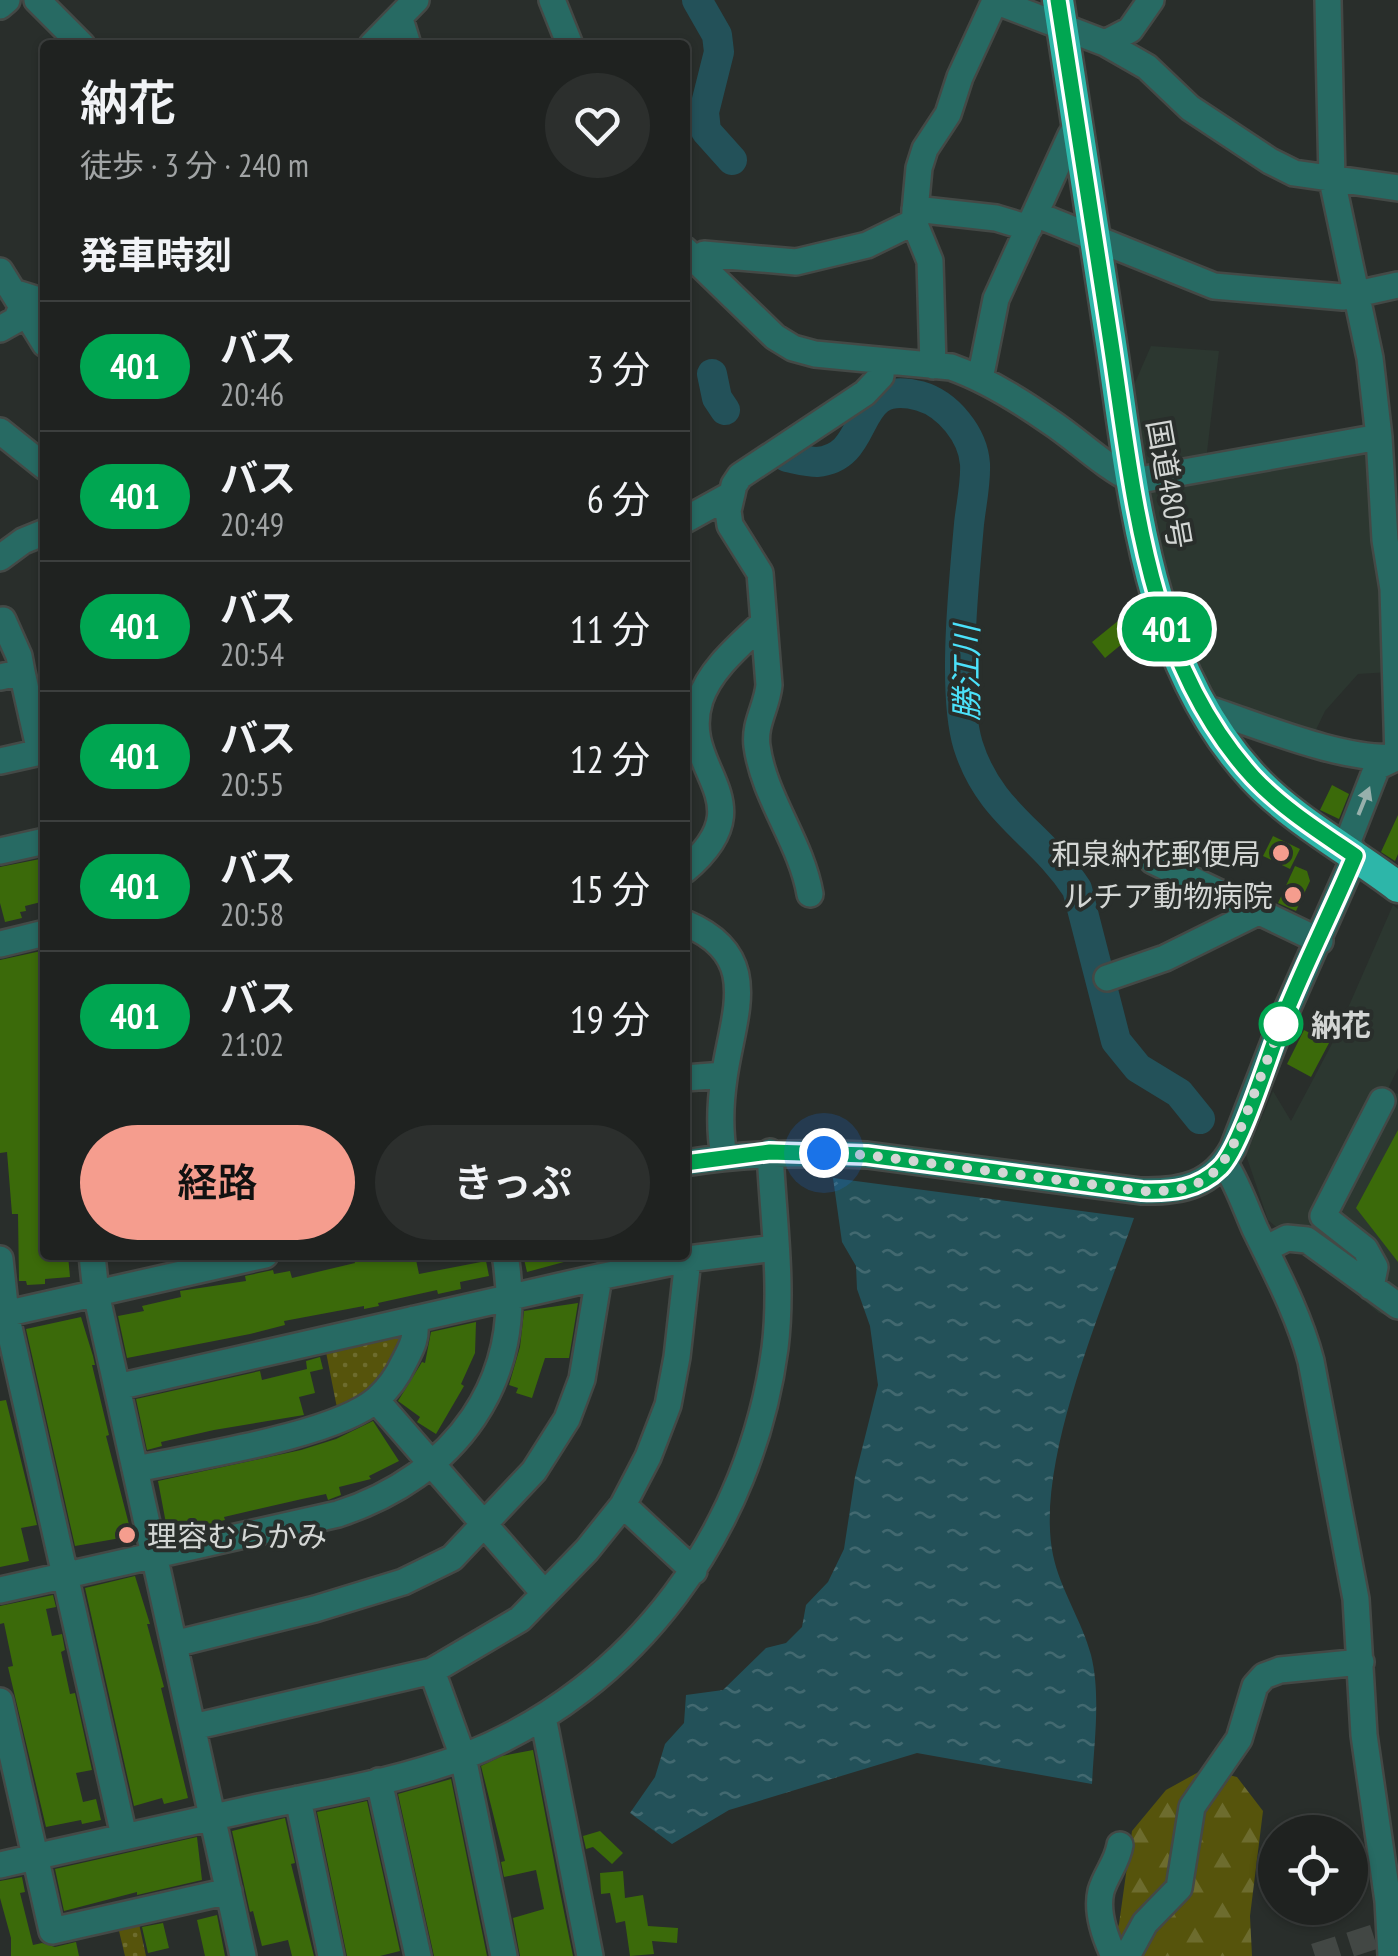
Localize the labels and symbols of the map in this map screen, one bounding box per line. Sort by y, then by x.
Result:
street label: 国道480号 [1139,416,1201,552]
line badge: 401 [1110,596,1224,662]
water label: 勝江川 [945,622,987,721]
one-way arrow [1357,786,1372,816]
place label: 和泉納花郵便局 [1051,834,1261,873]
marker: 和泉納花郵便局 [1270,842,1292,864]
place label: ルチア動物病院 [1063,876,1273,915]
marker: ルチア動物病院 [1282,884,1304,906]
marker: 納花 [1260,1003,1302,1045]
place label: 納花 [1311,1005,1371,1044]
your location [799,1128,849,1178]
place label: 理容むらかみ [147,1516,327,1555]
marker: 理容むらかみ [116,1524,138,1546]

